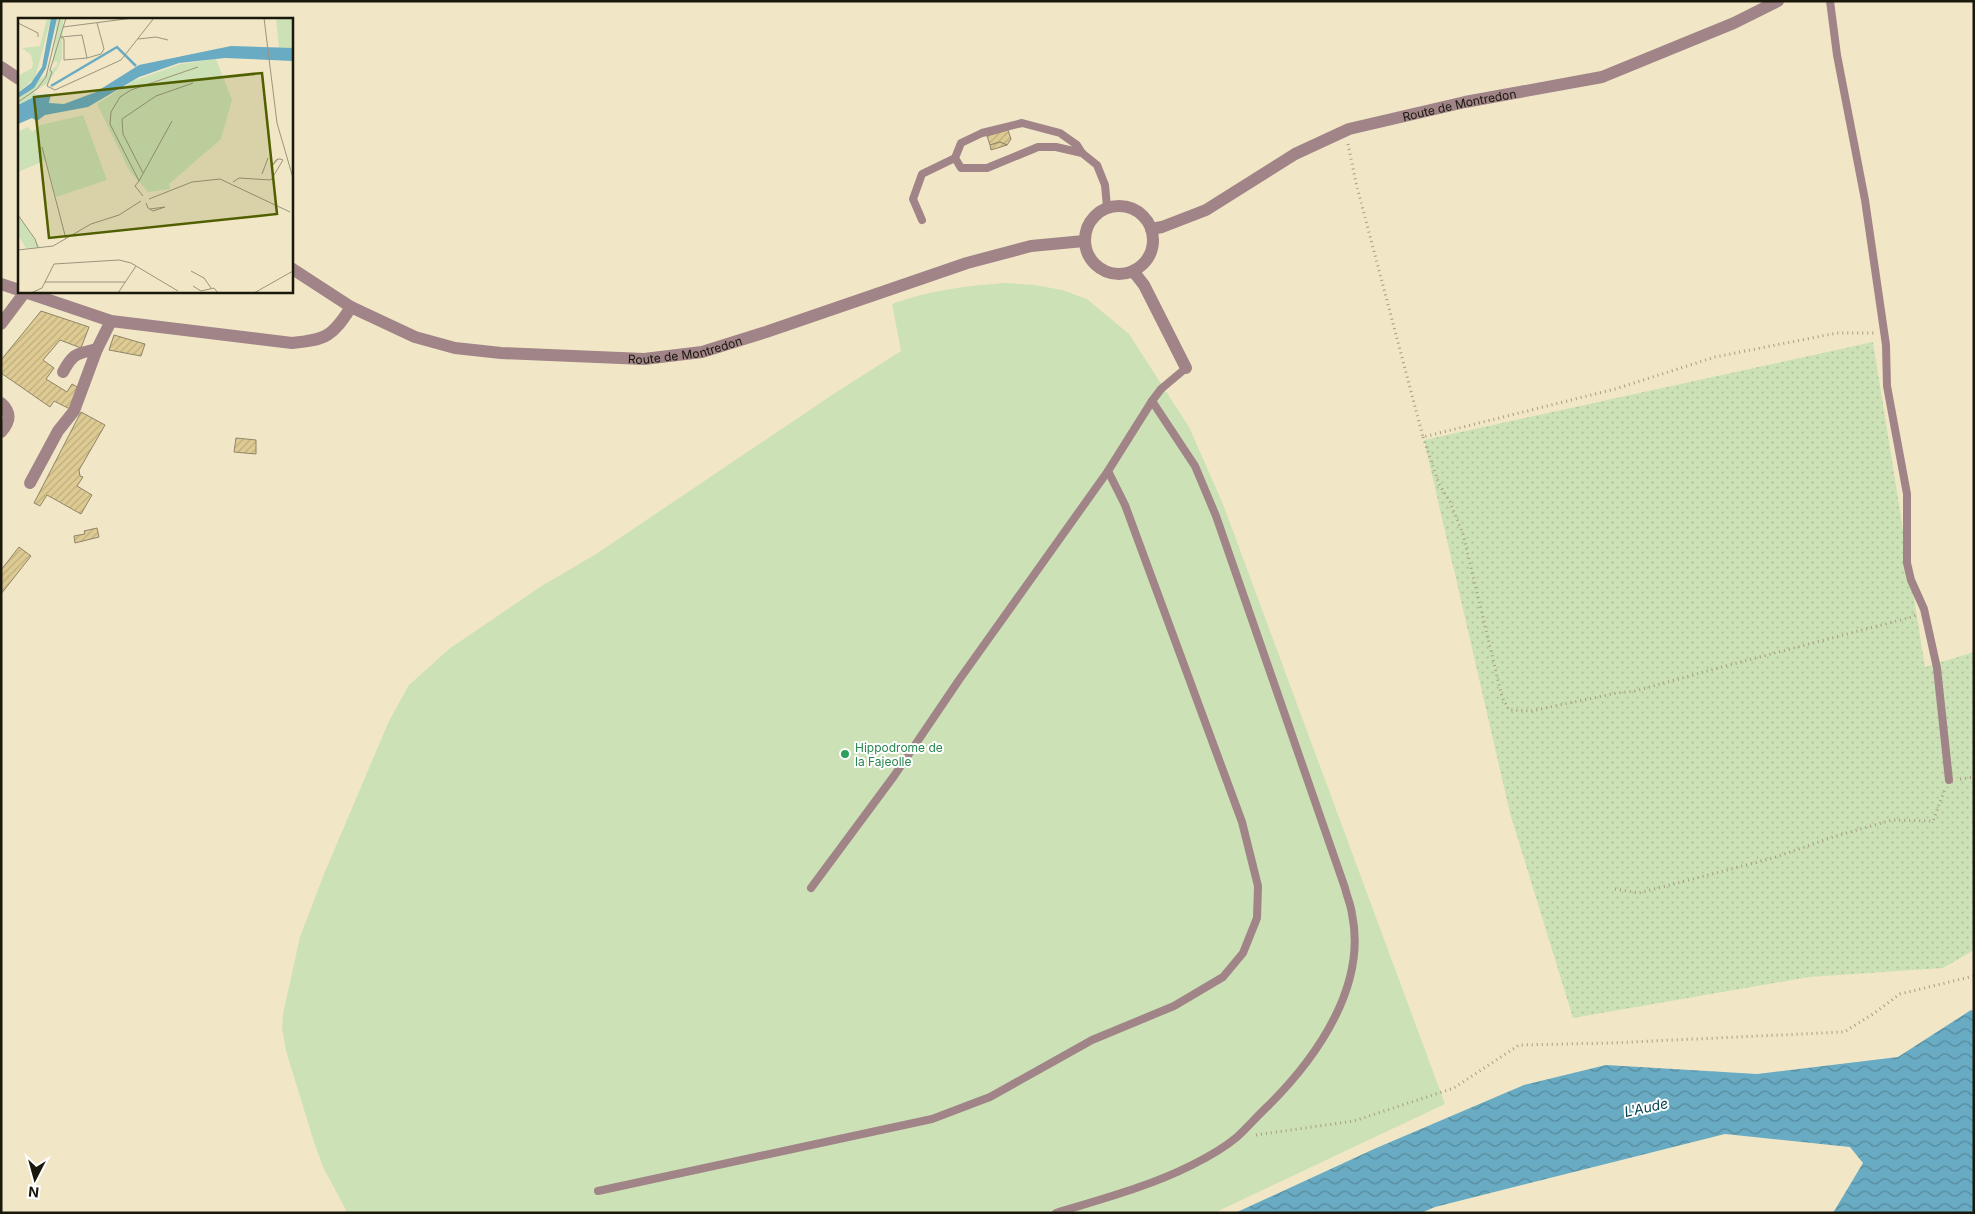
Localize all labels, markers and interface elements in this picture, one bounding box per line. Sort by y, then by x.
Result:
inset map [18,18,292,292]
street label: Route de Montredon [1401,85,1517,124]
street label: Route de Montredon [628,333,744,367]
place label: Hippodrome de la Fajeolle [855,740,943,769]
marker: Hippodrome de la Fajeolle [839,748,851,760]
water label: L'Aude [1623,1094,1669,1120]
north arrow [10,1154,60,1204]
text: N [27,1183,40,1201]

